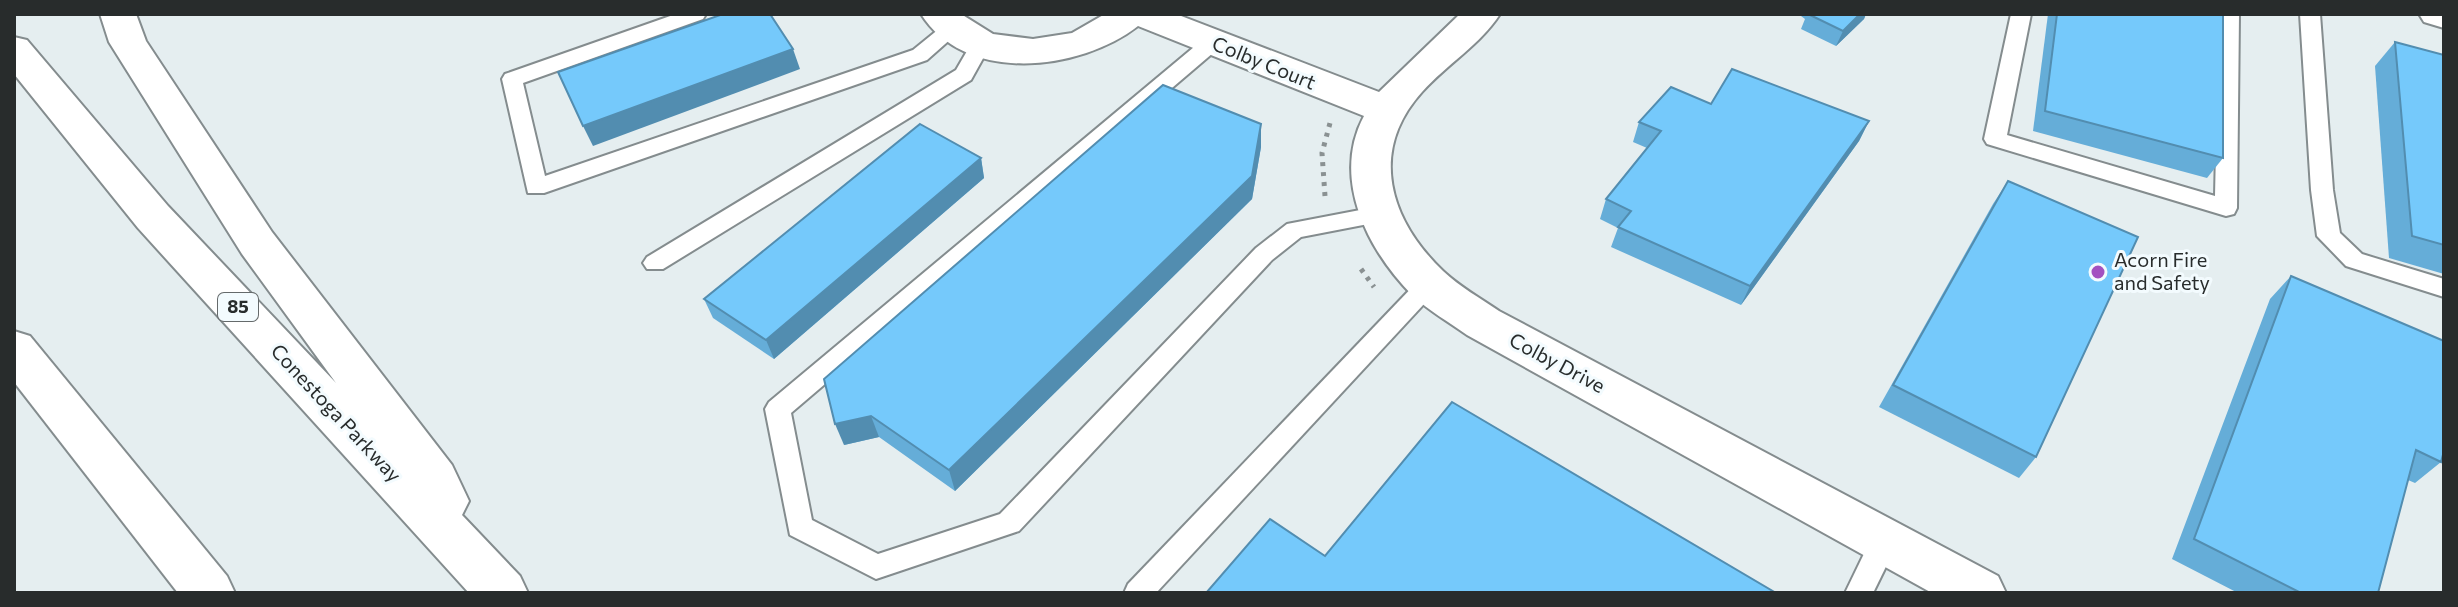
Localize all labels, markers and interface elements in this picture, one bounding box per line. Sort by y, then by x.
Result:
street label: Colby Court [1209,30,1320,94]
place label: Acorn Fire and Safety [2114,247,2210,294]
marker: Acorn Fire and Safety [2089,263,2107,281]
road number: 85 [218,293,258,321]
street label: Colby Drive [1506,327,1609,397]
street label: Conestoga Parkway [267,338,407,486]

